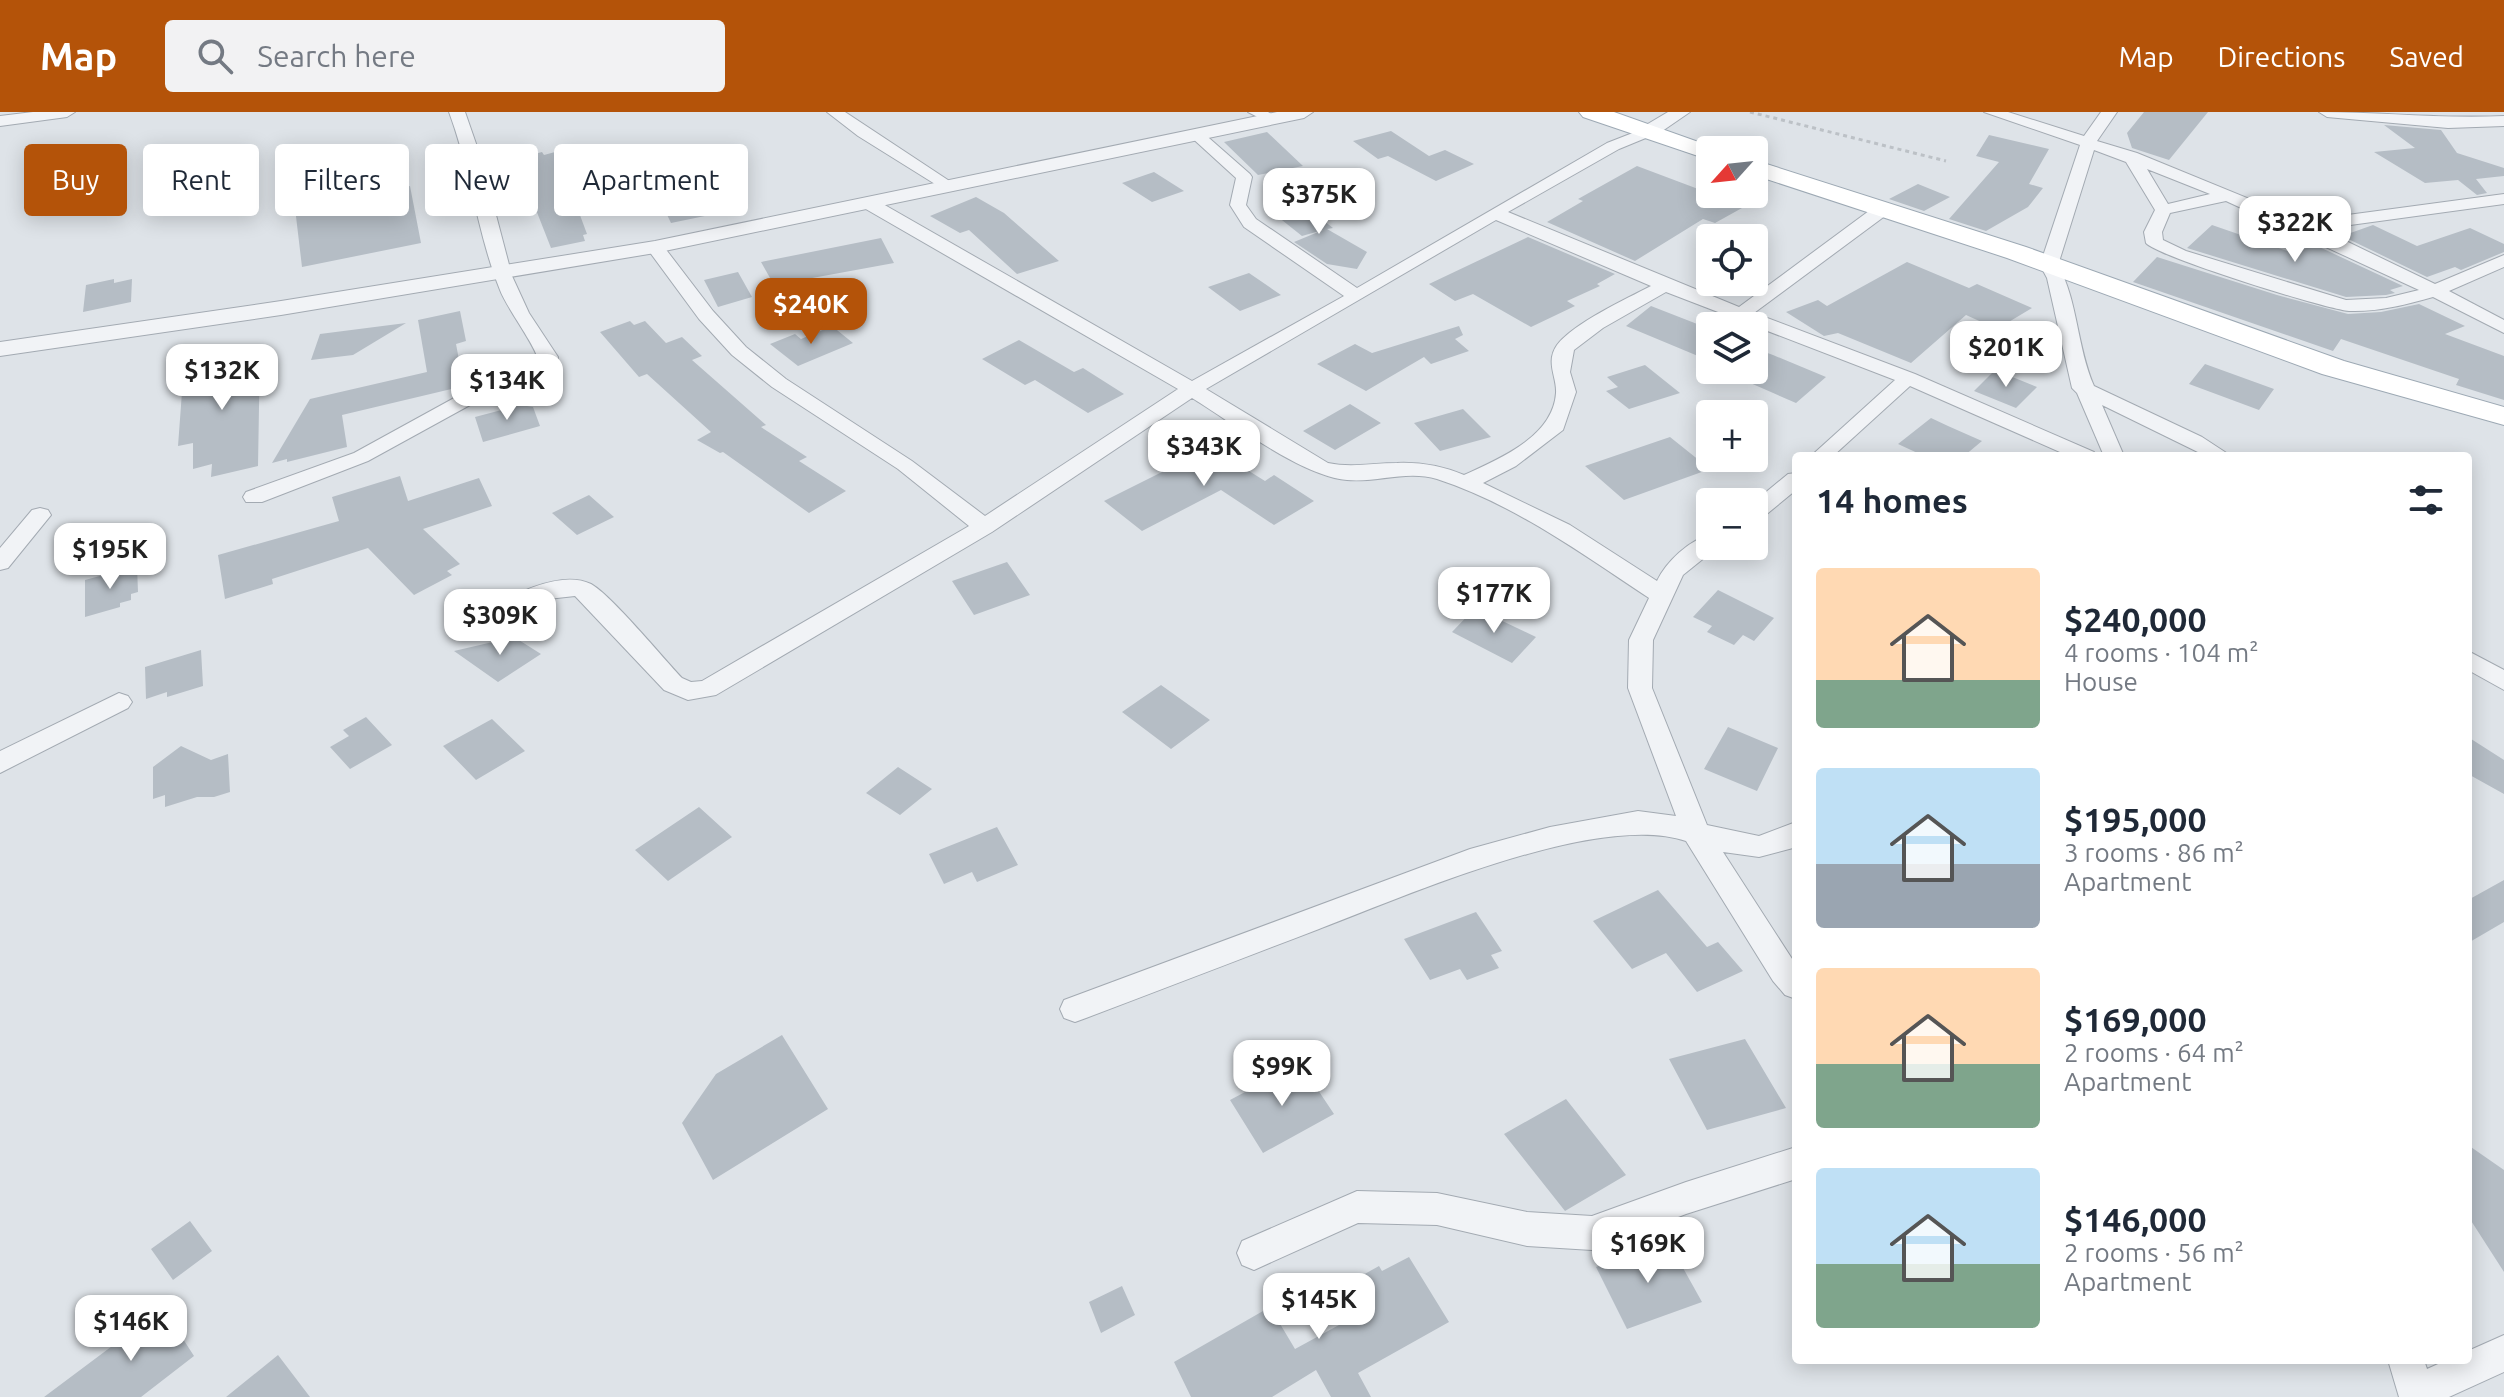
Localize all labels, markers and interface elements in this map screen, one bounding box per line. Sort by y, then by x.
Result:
search box [165,20,725,92]
icon: search [193,34,237,78]
text: Map [40,35,117,77]
text: Search here [257,39,416,73]
text: Map [2118,41,2174,72]
text: Directions [2218,41,2345,72]
text: Saved [2389,41,2464,72]
north arrow [1696,136,1768,208]
map controls [1696,136,1768,560]
chip: Buy [24,144,127,216]
chip: Rent [143,144,259,216]
chip: Filters [275,144,409,216]
chip: New [425,144,538,216]
chip: Apartment [554,144,748,216]
pin: $375K [1263,168,1375,236]
text: $375K [1281,179,1357,208]
pin: $322K [2239,196,2351,264]
text: $322K [2257,207,2333,236]
button: locate [1696,224,1768,296]
pin: $240K [755,278,867,346]
text: $240K [773,289,849,318]
button: layers [1696,312,1768,384]
pin: $201K [1950,321,2062,389]
text: $201K [1968,332,2044,361]
pin: $132K [166,344,278,412]
pin: $134K [451,354,563,422]
text: $132K [184,355,260,384]
text: $134K [469,365,545,394]
button: + [1696,400,1768,472]
pin: $343K [1148,420,1260,488]
text: $343K [1166,431,1242,460]
icon: filters [2404,478,2448,522]
text: 14 homes [1816,481,1968,519]
button: − [1696,488,1768,560]
pin: $195K [54,523,166,591]
text: $195K [72,534,148,563]
pin: $177K [1438,567,1550,635]
text: $177K [1456,578,1532,607]
pin: $309K [444,589,556,657]
text: $309K [462,600,538,629]
icon: home [1880,600,1976,696]
text: $240,000 [2064,600,2207,638]
text: 4 rooms · 104 m² [2064,638,2259,667]
text: House [2064,667,2138,696]
icon: home [1880,800,1976,896]
text: $195,000 [2064,800,2207,838]
text: 3 rooms · 86 m² [2064,838,2244,867]
text: Apartment [2064,867,2191,896]
icon: home [1880,1000,1976,1096]
text: $169,000 [2064,1000,2207,1038]
text: 2 rooms · 64 m² [2064,1038,2244,1067]
pin: $99K [1235,1040,1329,1108]
text: $99K [1251,1051,1313,1080]
text: Apartment [2064,1067,2191,1096]
icon: home [1880,1200,1976,1296]
text: $146,000 [2064,1200,2207,1238]
pin: $169K [1592,1217,1704,1285]
text: $169K [1610,1228,1686,1257]
text: 2 rooms · 56 m² [2064,1238,2244,1267]
text: Apartment [2064,1267,2191,1296]
pin: $145K [1263,1273,1375,1341]
text: $145K [1281,1284,1357,1313]
pin: $146K [75,1295,187,1363]
text: $146K [93,1306,169,1335]

